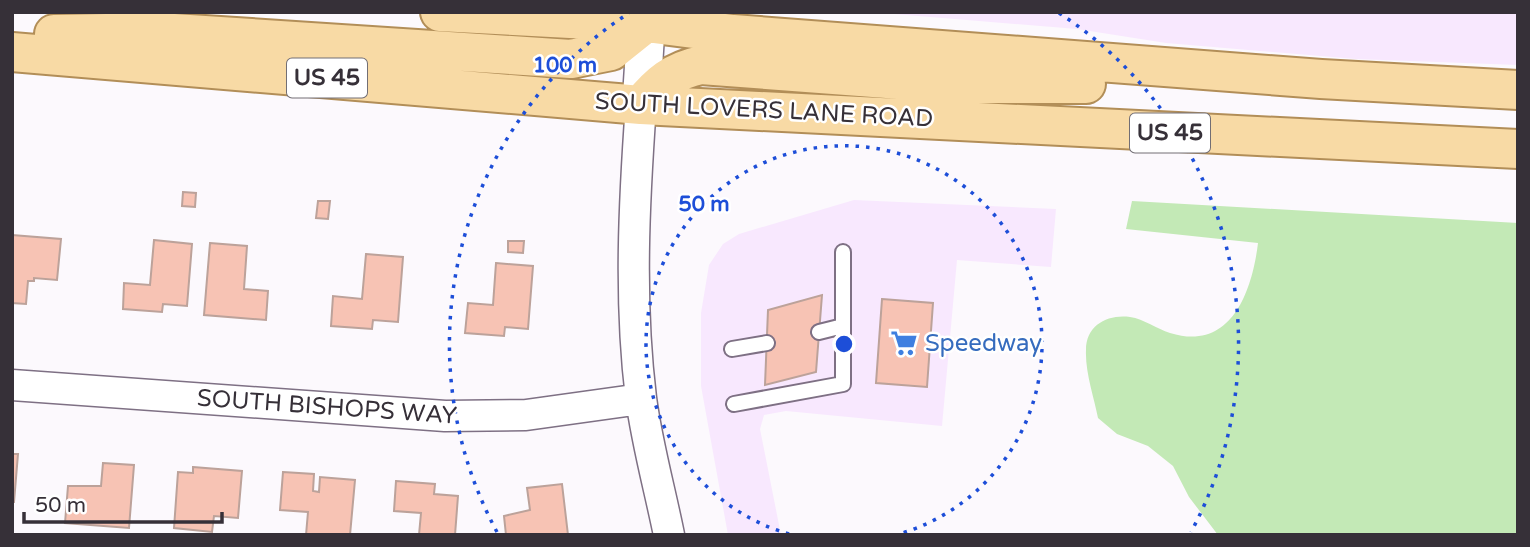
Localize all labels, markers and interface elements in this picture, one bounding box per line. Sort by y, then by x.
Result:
text: 100 m [533,53,597,78]
road number: US 45 [287,58,367,97]
street label: SOUTH LOVERS LANE ROAD [594,87,934,133]
road number: US 45 [1130,114,1210,152]
text: 50 m [678,192,730,217]
supermarket icon: Speedway [889,328,919,358]
place label: Speedway [925,329,1042,358]
centre of rings [832,332,856,356]
street label: SOUTH BISHOPS WAY [196,383,458,431]
scale bar [24,480,222,524]
text: 50 m [35,493,86,518]

